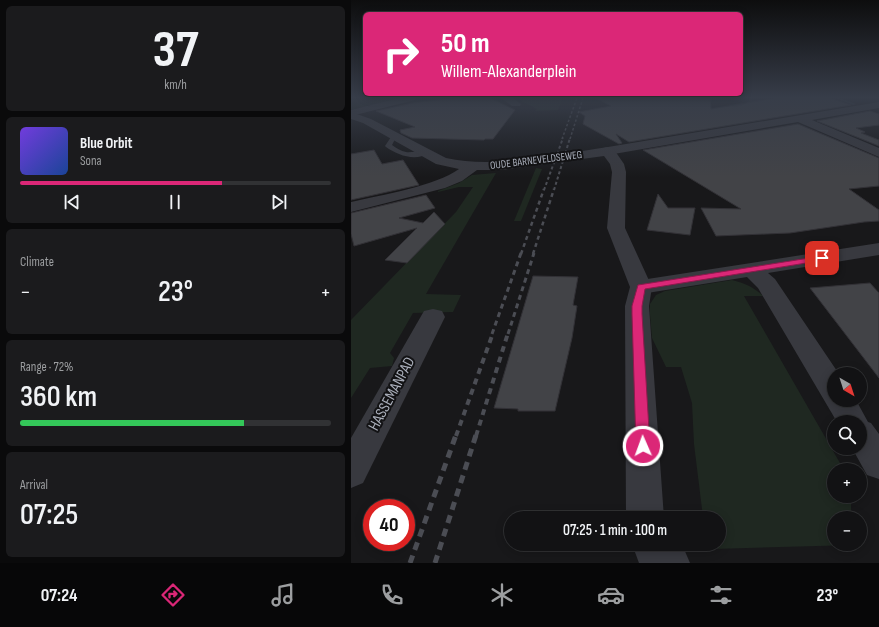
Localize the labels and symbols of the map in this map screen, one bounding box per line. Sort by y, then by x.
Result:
street label: OUDE BARNEVELDSEWEG [489,148,583,172]
pin [805,241,839,275]
street label: HASSEMANPAD [365,354,419,434]
north arrow [827,367,867,407]
position arrow [622,425,664,467]
speed limit sign: 40 [363,499,415,551]

